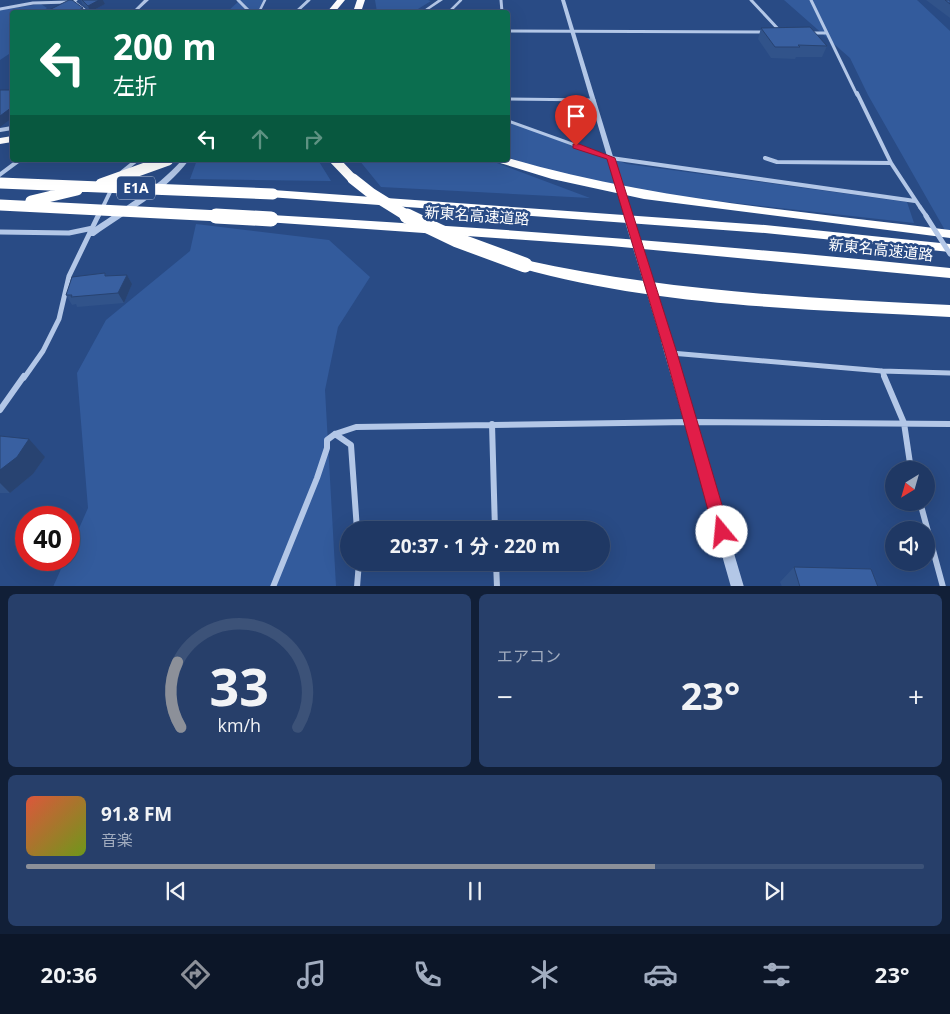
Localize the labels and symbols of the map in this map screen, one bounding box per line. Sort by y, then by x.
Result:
pin [555,95,597,146]
road number: E1A [117,177,155,200]
street label: 新東名高速道路 [424,201,530,229]
street label: 新東名高速道路 [828,234,934,264]
north arrow [885,461,935,511]
position arrow [695,505,747,557]
speed limit sign: 40 [15,506,80,571]

